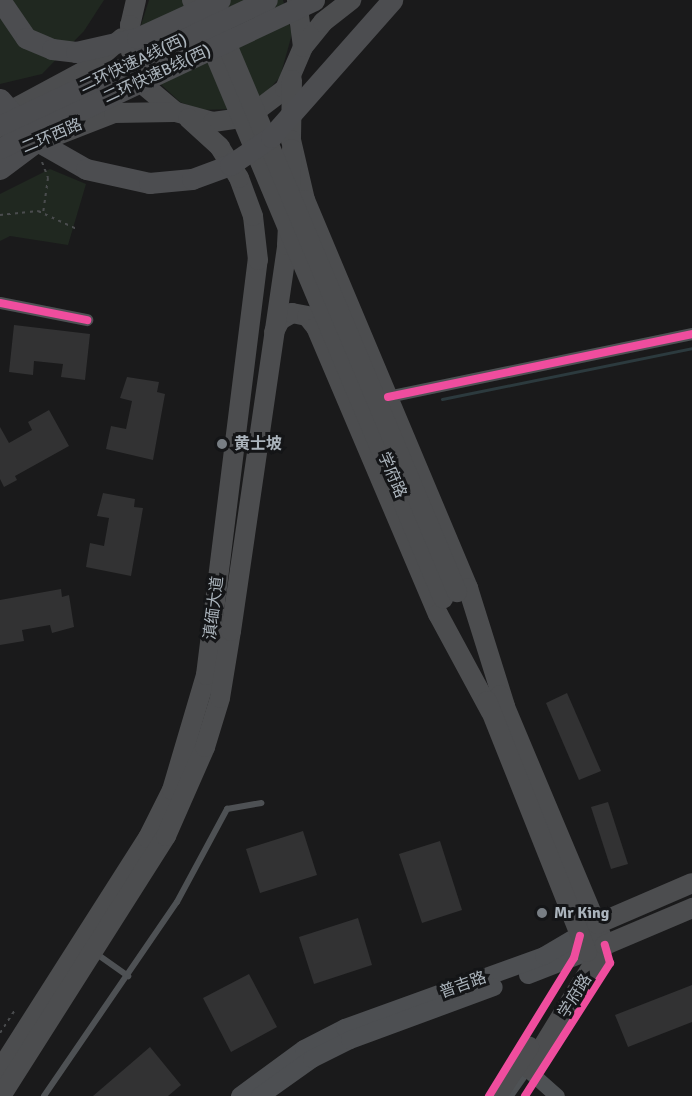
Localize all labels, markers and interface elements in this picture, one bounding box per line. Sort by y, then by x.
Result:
street label: 二环快速A线(西) [76,30,190,96]
street label: 二环快速B线(西) [100,41,214,107]
street label: 二环西路 [19,115,85,157]
place label: 黄士坡 [234,434,282,454]
marker: 黄士坡 [215,437,229,451]
street label: 学府路 [374,449,410,501]
street label: 滇缅大道 [201,575,227,641]
place label: Mr King [554,903,609,923]
marker: Mr King [535,906,549,920]
street label: 普吉路 [437,968,489,1002]
street label: 学府路 [554,971,596,1021]

